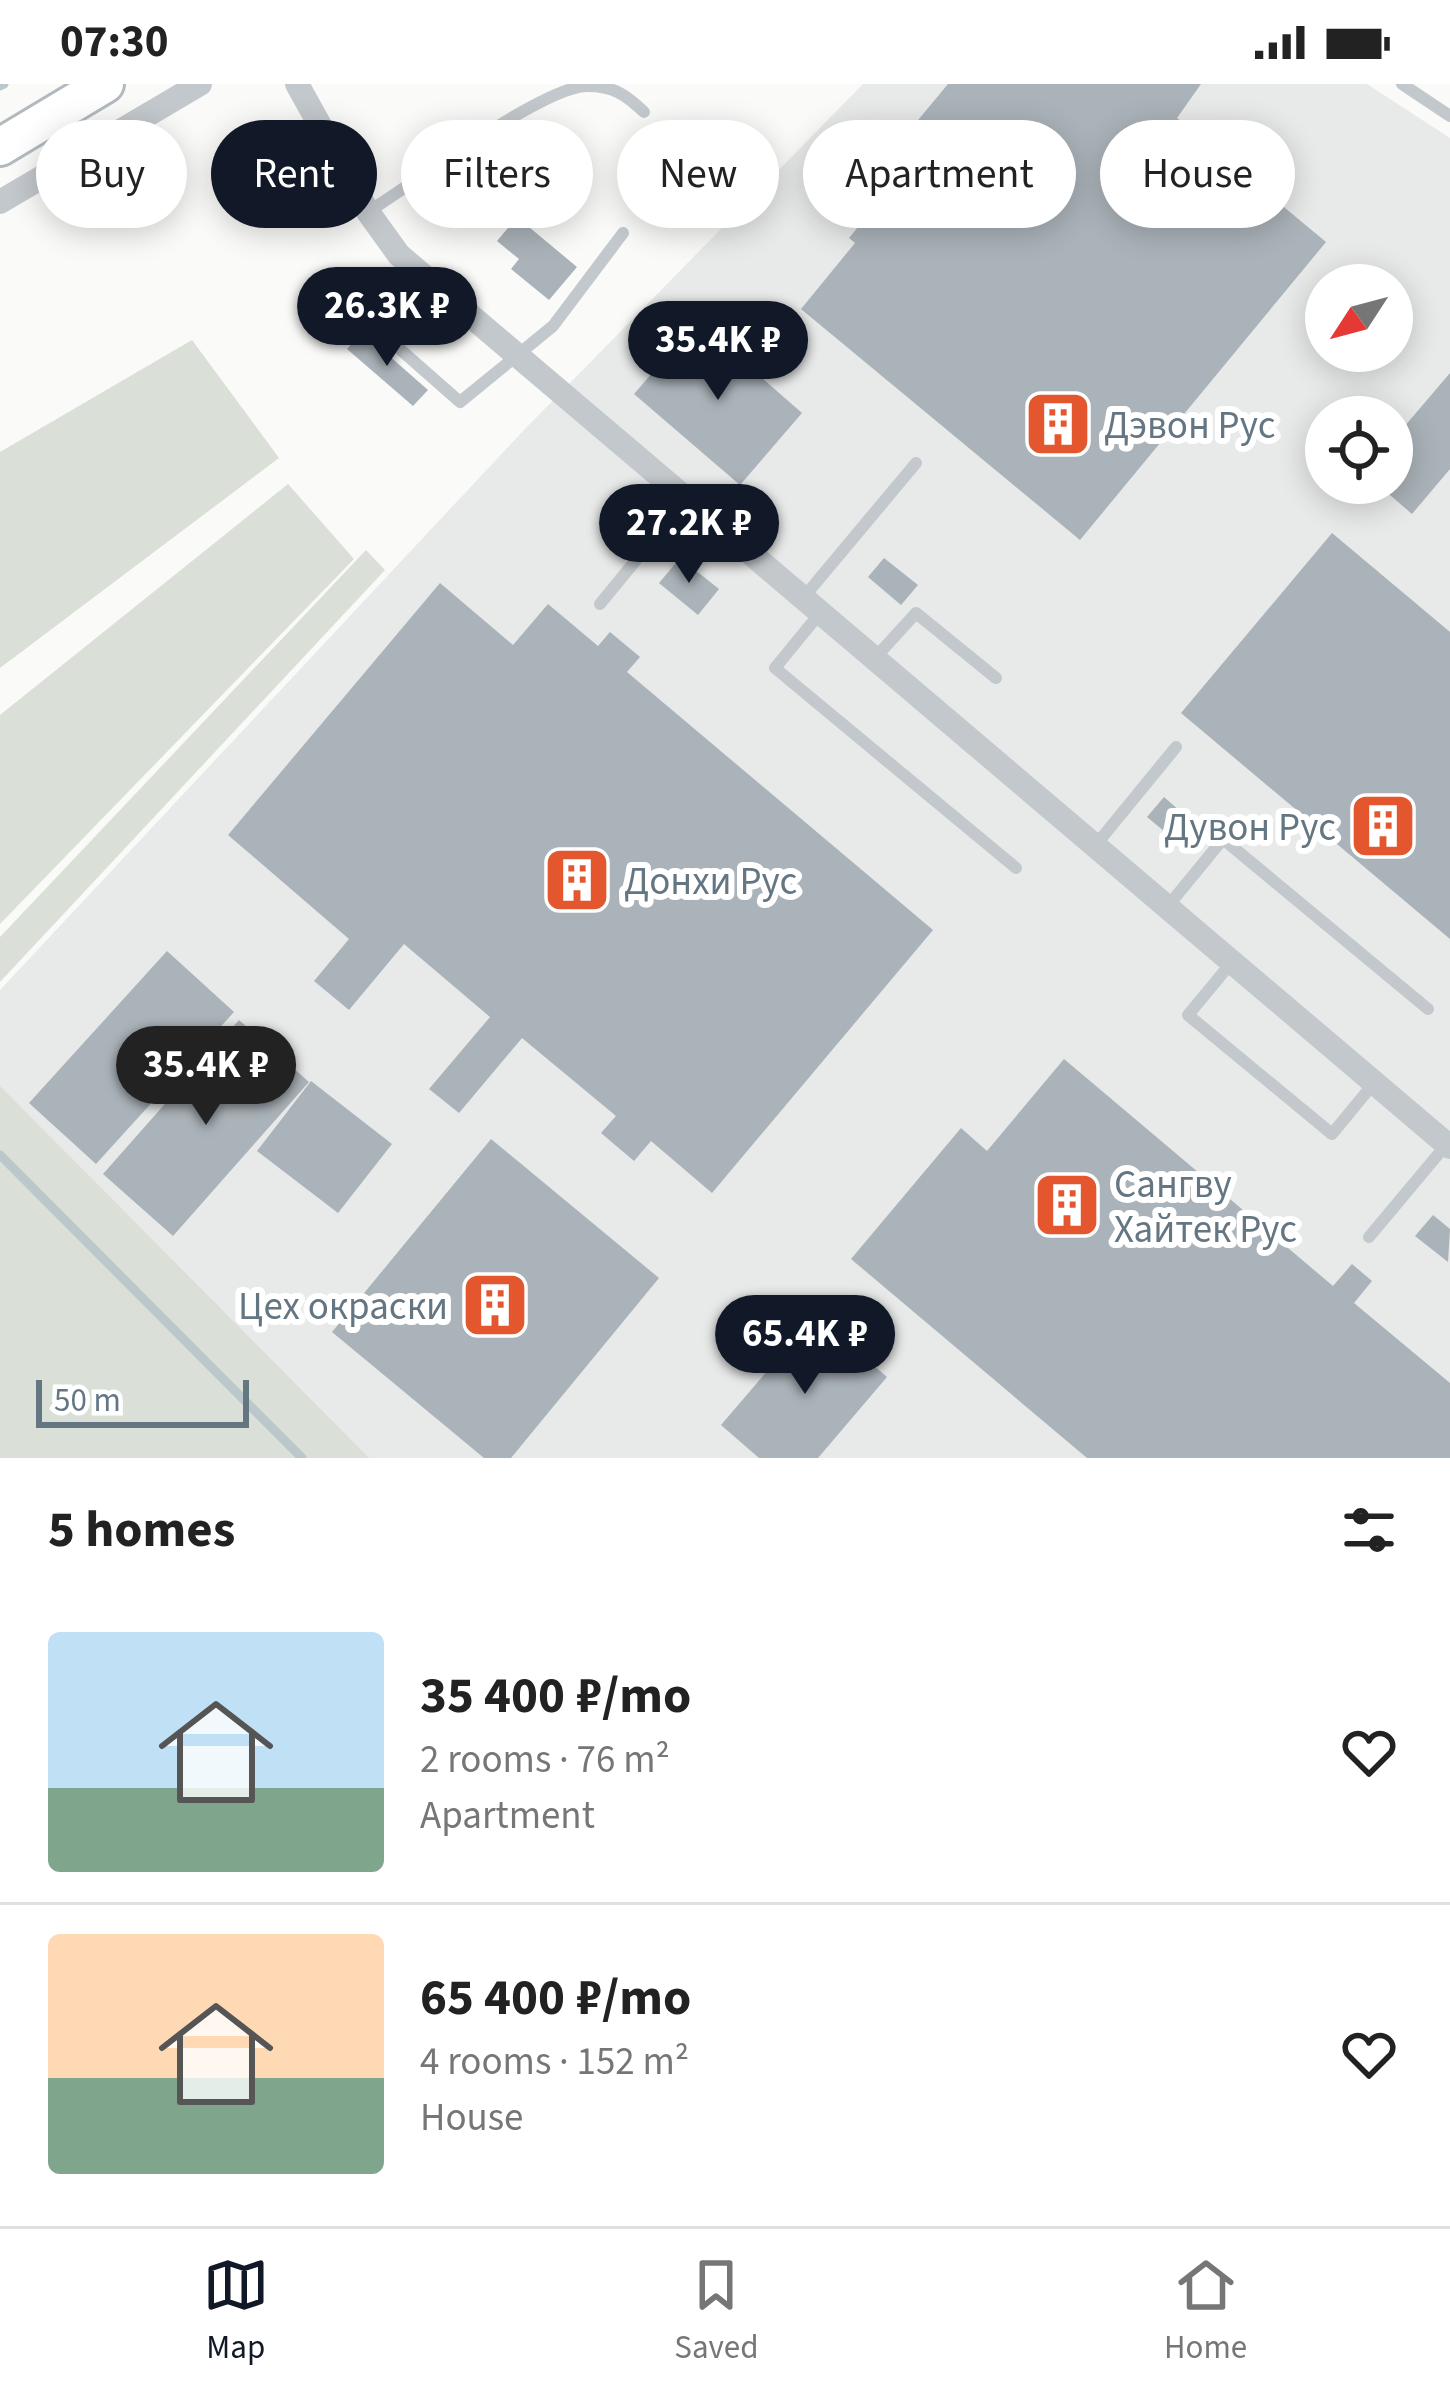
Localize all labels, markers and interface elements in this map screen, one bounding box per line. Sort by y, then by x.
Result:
text: 07:30 [60,10,169,74]
chip: Buy [36,120,187,228]
chip: Rent [211,120,377,228]
chip: Filters [401,120,593,228]
chip: New [617,120,779,228]
chip: Apartment [803,120,1076,228]
chip: House [1100,120,1295,228]
north arrow [1305,264,1413,372]
map controls [1305,264,1413,504]
pin: 26.3K ₽ [276,267,498,369]
text: 26.3K ₽ [324,278,450,334]
pin: 35.4K ₽ [607,301,829,403]
text: 35.4K ₽ [655,312,781,368]
building icon: Дэвон Рус [1023,389,1093,459]
button: locate [1305,396,1413,504]
place label: Дэвон Рус [1104,398,1276,454]
pin: 27.2K ₽ [578,484,800,586]
text: 27.2K ₽ [626,495,752,551]
building icon: Дувон Рус [1348,791,1418,861]
place label: Дувон Рус [1164,800,1336,856]
building icon: Донхи Рус [542,845,612,915]
place label: Донхи Рус [624,854,797,910]
pin: 35.4K ₽ [95,1026,317,1128]
text: 35.4K ₽ [143,1037,269,1093]
place label: Сангву Хайтек Рус [1114,1157,1297,1258]
building icon: Сангву Хайтек Рус [1032,1170,1102,1240]
building icon: Цех окраски [460,1270,530,1340]
place label: Цех окраски [238,1279,448,1335]
pin: 65.4K ₽ [694,1295,916,1397]
text: 65.4K ₽ [742,1306,868,1362]
scale bar [36,1374,249,1427]
text: 50 m [54,1377,121,1424]
text: 5 homes [48,1494,235,1566]
icon: filters [1336,1497,1402,1563]
text: 35 400 ₽/mo [420,1660,691,1732]
icon: home [144,1680,288,1824]
icon: heart [1336,1719,1402,1785]
text: 2 rooms · 76 m² [420,1732,670,1788]
text: Apartment [420,1788,595,1844]
text: 65 400 ₽/mo [420,1962,691,2034]
icon: home [144,1982,288,2126]
icon: heart [1336,2021,1402,2087]
text: 4 rooms · 152 m² [420,2034,689,2090]
text: House [420,2090,523,2146]
tab: Map [203,2252,269,2371]
tab: Saved [674,2252,759,2371]
tab: Home [1164,2252,1247,2371]

